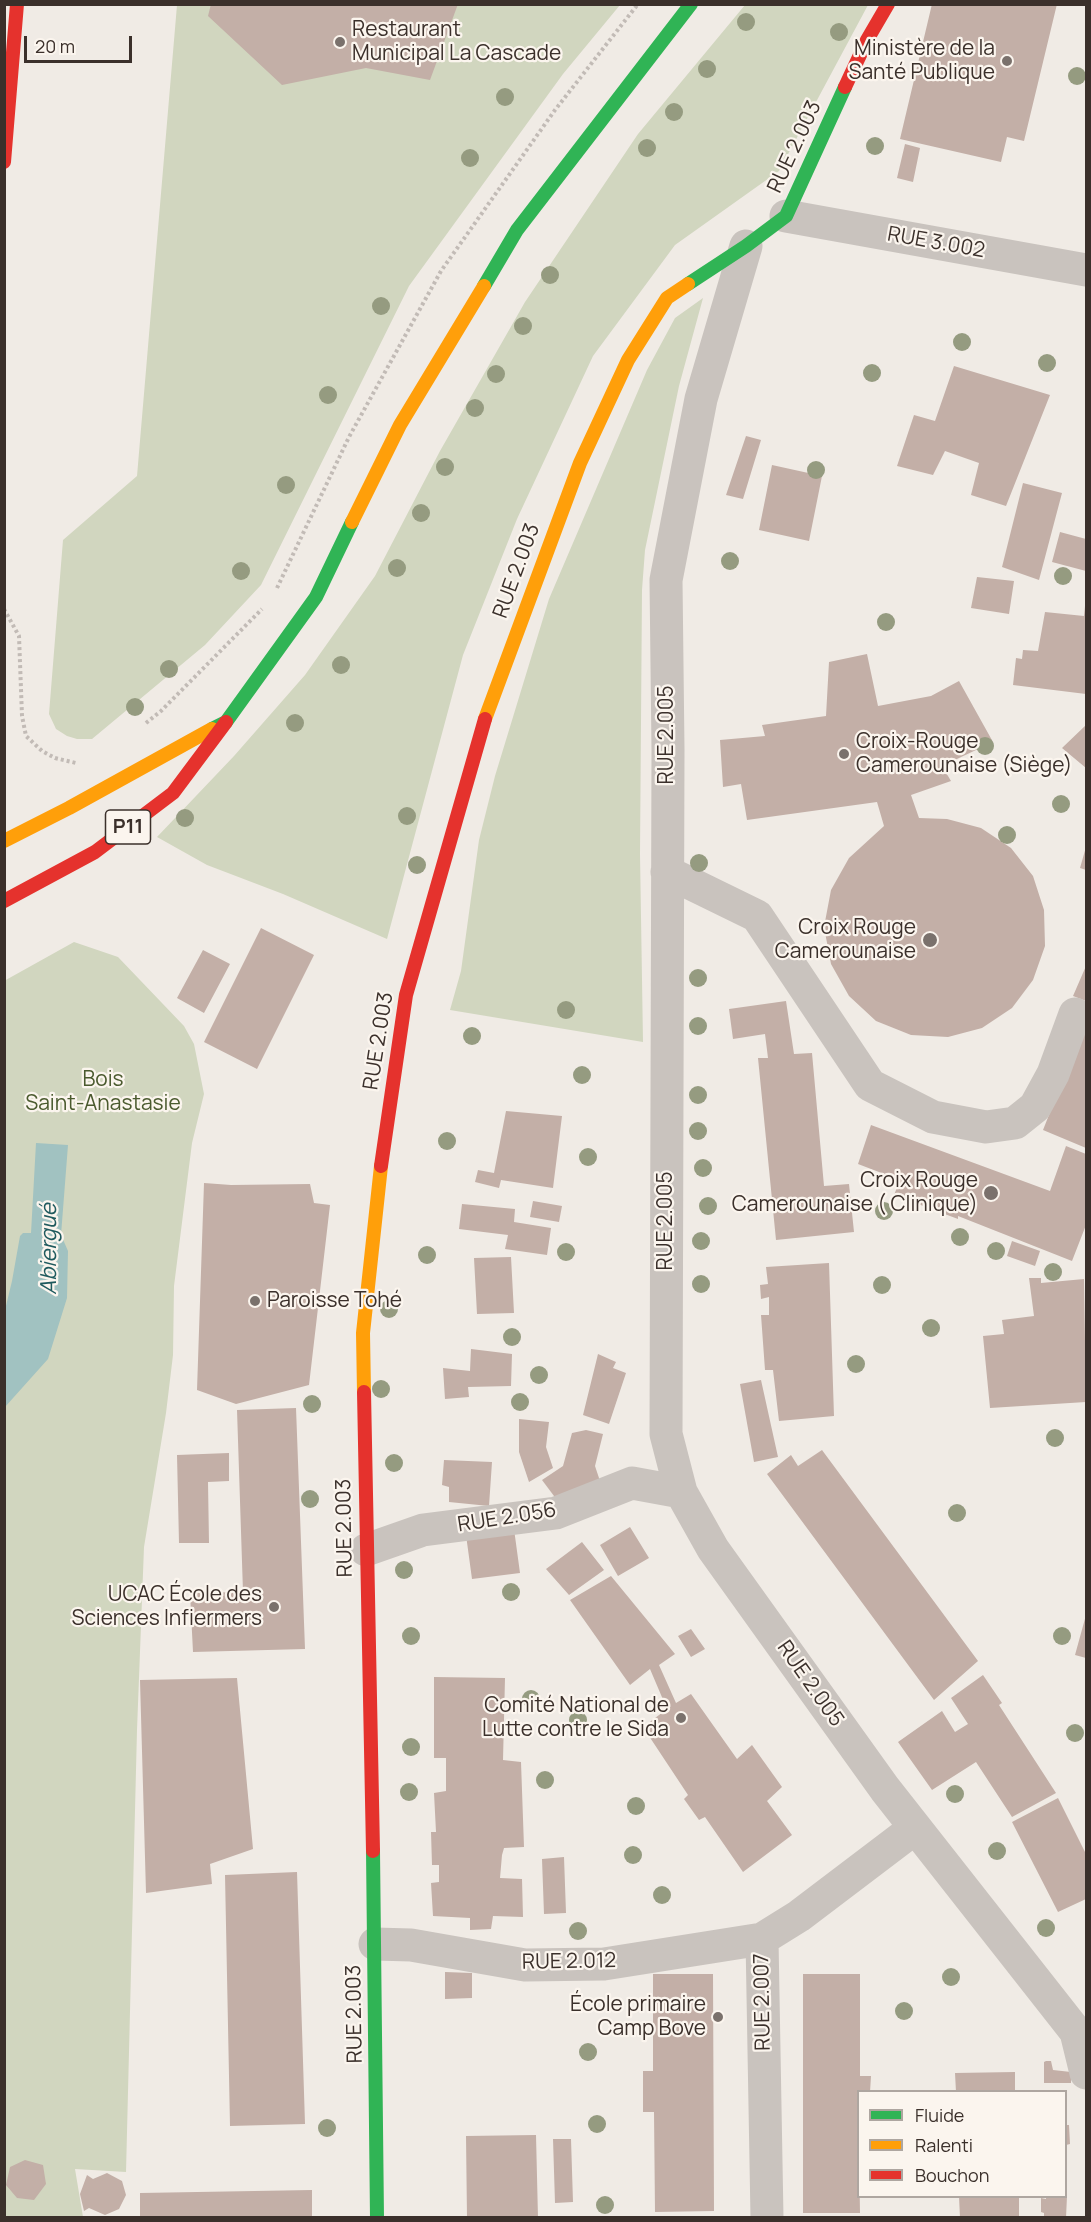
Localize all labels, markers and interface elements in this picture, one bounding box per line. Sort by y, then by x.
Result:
place label: Restaurant Municipal La Cascade [352,17,561,67]
scale bar [27,24,135,62]
text: 20 m [35,34,75,58]
marker: Restaurant Municipal La Cascade [333,35,347,49]
place label: Ministère de la Santé Publique [848,36,995,86]
marker: Ministère de la Santé Publique [1000,54,1014,68]
street label: RUE 2.003 [763,97,827,197]
street label: RUE 3.002 [885,222,987,264]
street label: RUE 2.003 [488,520,546,622]
street label: RUE 2.005 [654,685,680,785]
place label: Croix-Rouge Camerounaise (Siège) [856,729,1073,779]
marker: Croix-Rouge Camerounaise (Siège) [837,747,851,761]
road number: P11 [106,810,150,844]
place label: Croix Rouge Camerounaise [775,915,916,965]
marker: Croix Rouge Camerounaise [921,931,939,949]
street label: RUE 2.003 [359,990,399,1092]
park label: Bois Saint-Anastasie [25,1067,181,1117]
place label: Croix Rouge Camerounaise ( Clinique) [732,1168,978,1218]
street label: RUE 2.005 [653,1171,679,1271]
marker: Croix Rouge Camerounaise ( Clinique) [982,1184,1000,1202]
water label: Abiergué [37,1203,63,1295]
place label: Paroisse Tohé [267,1288,402,1314]
marker: Paroisse Tohé [248,1294,262,1308]
street label: RUE 2.003 [332,1478,358,1578]
street label: RUE 2.056 [456,1498,558,1538]
place label: UCAC École des Sciences Infiermers [72,1582,262,1632]
marker: UCAC École des Sciences Infiermers [267,1600,281,1614]
street label: RUE 2.005 [771,1636,849,1732]
place label: Comité National de Lutte contre le Sida [482,1693,669,1743]
marker: Comité National de Lutte contre le Sida [674,1711,688,1725]
street label: RUE 2.012 [522,1949,616,1975]
street label: RUE 2.007 [750,1953,776,2051]
street label: RUE 2.003 [342,1964,368,2064]
place label: École primaire Camp Bove [570,1992,706,2042]
marker: École primaire Camp Bove [711,2010,725,2024]
legend [857,2090,1067,2198]
text: Fluide [915,2103,964,2127]
text: Ralenti [915,2133,973,2157]
text: Bouchon [915,2163,989,2187]

